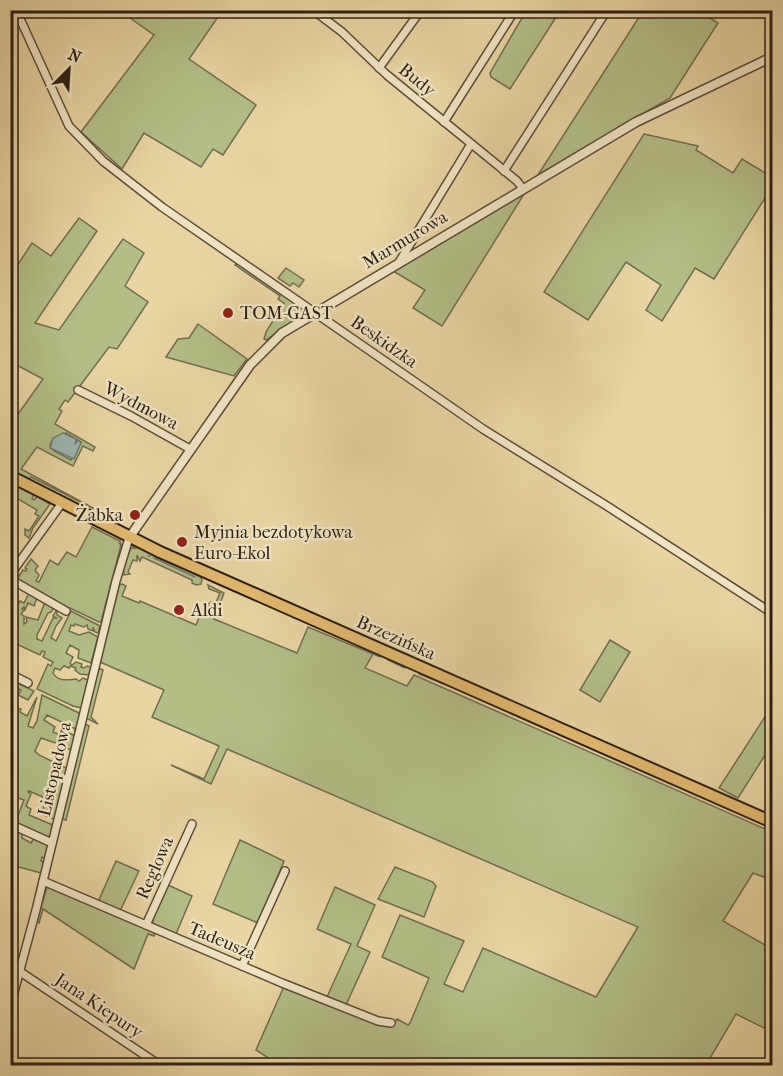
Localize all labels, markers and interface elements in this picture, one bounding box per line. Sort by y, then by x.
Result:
north arrow [39,39,99,99]
text: N [65,45,85,67]
street label: Budy [394,59,441,102]
street label: Marmurowa [359,206,452,274]
place label: TOM-GAST [240,303,334,324]
marker: TOM-GAST [221,306,235,320]
street label: Beskidzka [346,311,422,373]
street label: Wydmowa [99,377,182,435]
place label: Żabka [76,504,124,526]
marker: Żabka [128,508,142,522]
place label: Myjnia bezdotykowa Euro-Ekol [194,522,353,564]
marker: Myjnia bezdotykowa Euro-Ekol [175,535,189,549]
place label: Aldi [190,600,223,621]
marker: Aldi [172,603,186,617]
street label: Brzezińska [353,611,439,665]
street label: Listopadowa [34,719,76,818]
street label: Reglowa [132,833,178,903]
street label: Tadeusza [185,918,259,965]
street label: Jana Kiepury [49,968,148,1044]

